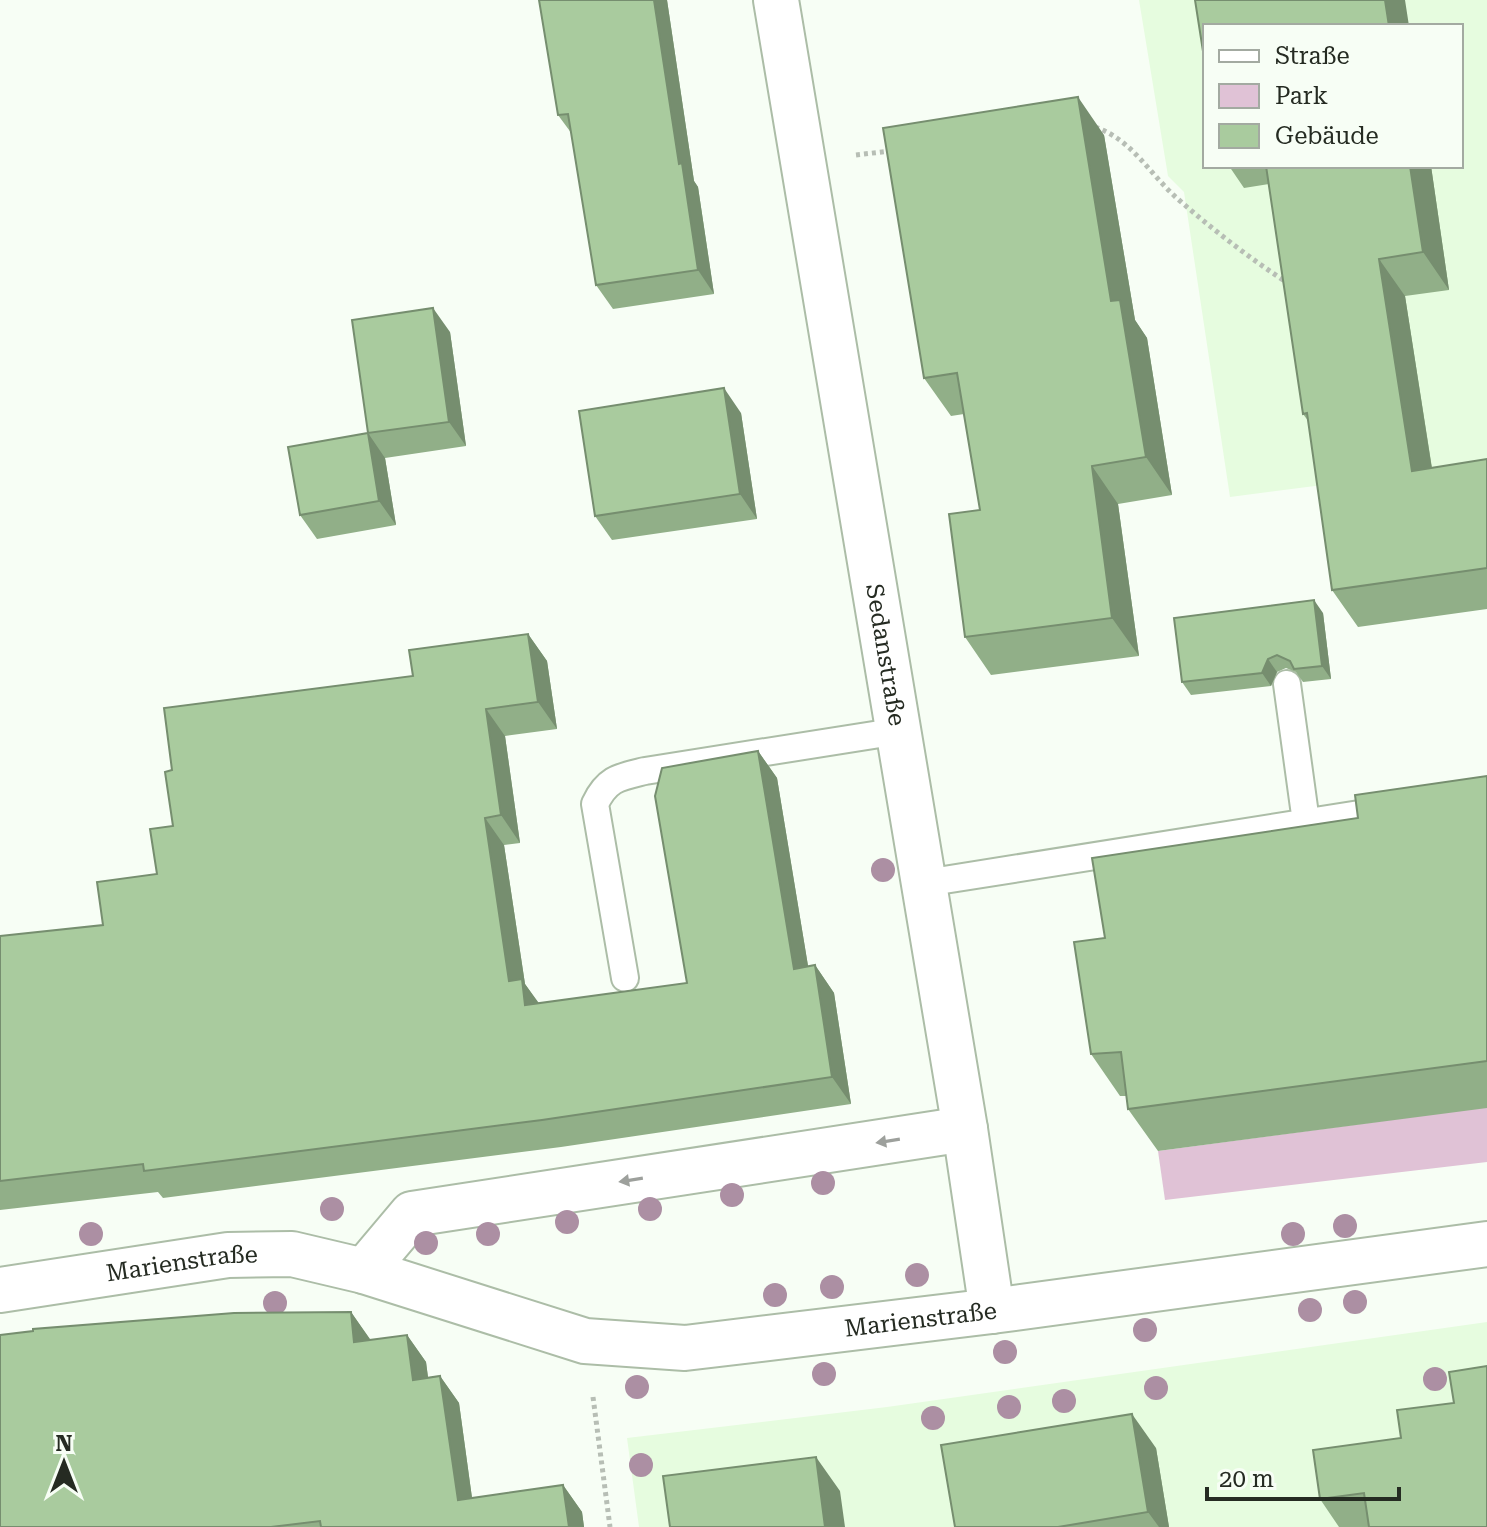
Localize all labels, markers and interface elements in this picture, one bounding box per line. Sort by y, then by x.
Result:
legend [1203,24,1463,168]
text: Straße [1275,42,1350,70]
text: Park [1275,82,1328,110]
text: Gebäude [1275,122,1379,150]
street label: Sedanstraße [860,582,911,728]
one-way arrow [875,1135,900,1147]
one-way arrow [618,1175,643,1187]
street label: Marienstraße [104,1241,258,1288]
street label: Marienstraße [843,1297,998,1343]
north arrow [24,1423,104,1503]
text: N [56,1431,73,1456]
scale bar [1207,1451,1399,1501]
text: 20 m [1219,1465,1274,1493]

